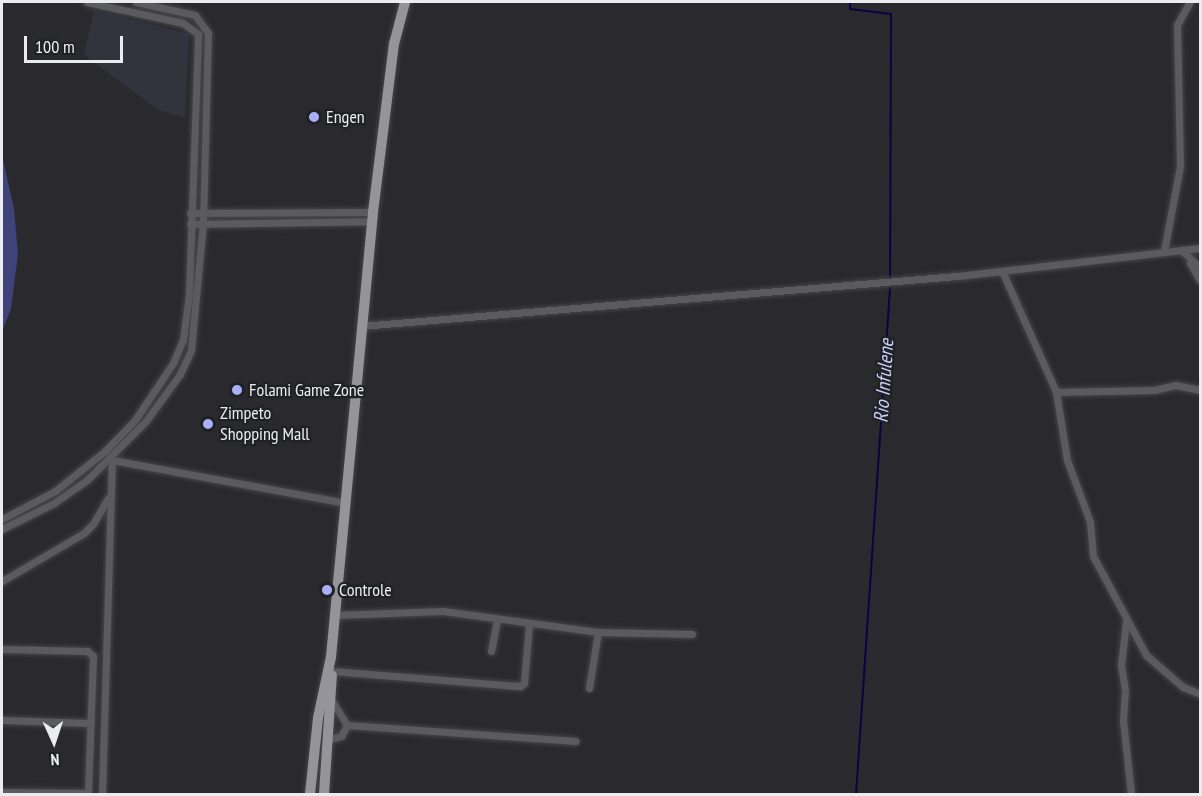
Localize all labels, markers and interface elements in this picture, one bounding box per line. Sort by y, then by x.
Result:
scale bar [27,24,126,62]
text: 100 m [35,35,75,58]
place label: Engen [326,106,365,128]
marker: Engen [307,110,321,124]
water label: Rio Infulene [869,338,899,424]
place label: Folami Game Zone [249,379,364,401]
marker: Folami Game Zone [230,383,244,397]
place label: Zimpeto Shopping Mall [220,403,310,446]
marker: Zimpeto Shopping Mall [201,417,215,431]
place label: Controle [339,579,392,601]
marker: Controle [320,583,334,597]
north arrow [24,712,84,772]
text: N [50,750,60,770]

